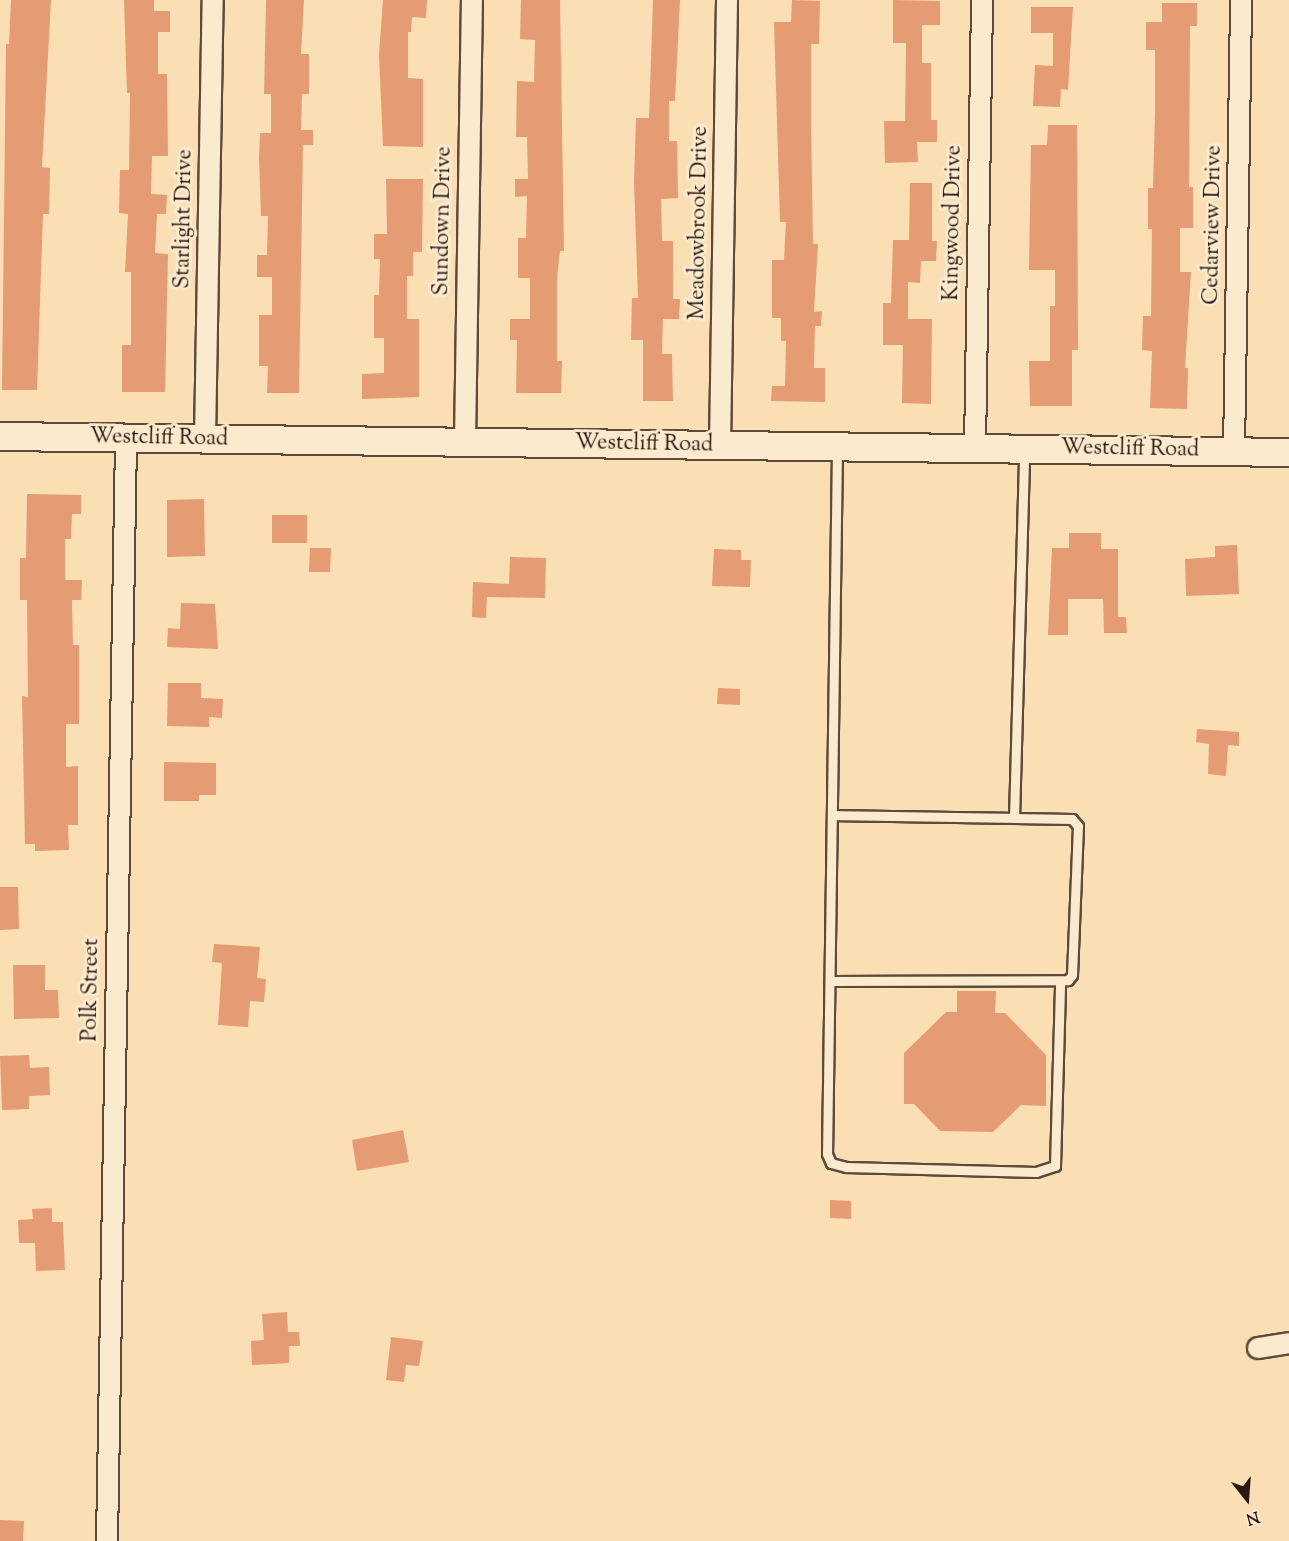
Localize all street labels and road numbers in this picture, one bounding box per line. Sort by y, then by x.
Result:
street label: Meadowbrook Drive [685,126,715,320]
street label: Kingwood Drive [939,145,969,301]
street label: Cedarview Drive [1199,145,1229,305]
street label: Sundown Drive [429,146,459,296]
street label: Starlight Drive [171,149,199,289]
street label: Westcliff Road [90,425,228,453]
street label: Westcliff Road [575,431,713,459]
street label: Westcliff Road [1061,436,1199,464]
street label: Polk Street [78,938,106,1042]

